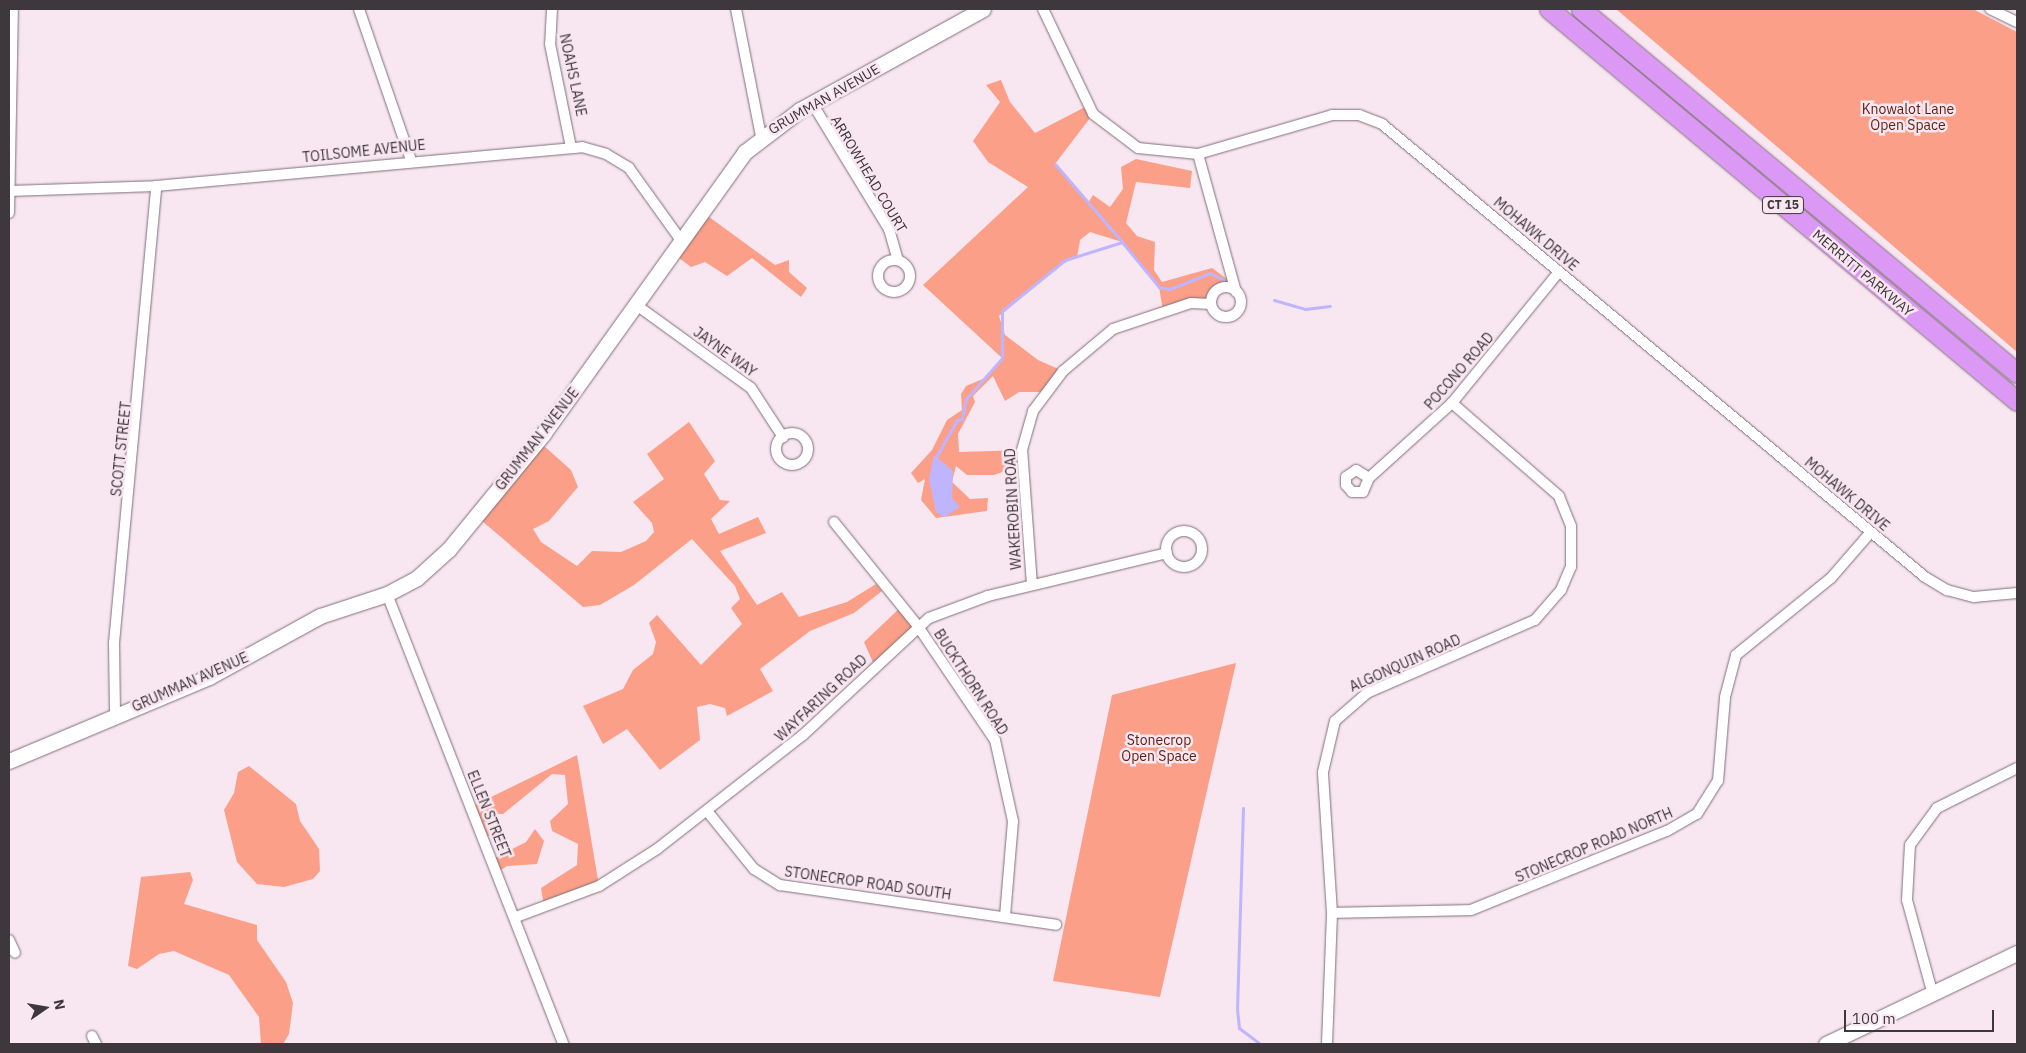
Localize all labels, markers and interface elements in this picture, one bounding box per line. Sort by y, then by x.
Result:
street label: NOAHS LANE [556,32,590,118]
street label: GRUMMAN AVENUE [765,60,883,138]
park label: Knowalot Lane Open Space [1862,101,1954,134]
street label: ARROWHEAD COURT [827,112,911,236]
street label: TOILSOME AVENUE [302,136,426,166]
street label: MOHAWK DRIVE [1490,194,1582,274]
road number: CT 15 [1762,196,1804,214]
street label: MERRITT PARKWAY [1809,226,1917,320]
street label: JAYNE WAY [690,324,760,380]
street label: POCONO ROAD [1421,329,1497,413]
street label: GRUMMAN AVENUE [492,384,582,494]
street label: SCOTT STREET [108,401,134,497]
street label: WAKEROBIN ROAD [1001,448,1025,570]
street label: MOHAWK DRIVE [1801,454,1893,534]
street label: BUCKTHORN ROAD [931,626,1011,738]
street label: ALGONQUIN ROAD [1347,631,1463,695]
street label: GRUMMAN AVENUE [129,649,251,715]
street label: WAYFARING ROAD [772,651,870,745]
park label: Stonecrop Open Space [1121,732,1197,764]
street label: ELLEN STREET [464,768,514,860]
street label: STONECROP ROAD NORTH [1513,804,1675,886]
street label: STONECROP ROAD SOUTH [783,863,953,903]
north arrow [20,983,70,1033]
text: N [50,998,70,1012]
scale bar [1846,1000,1996,1032]
text: 100 m [1852,1009,1896,1028]

